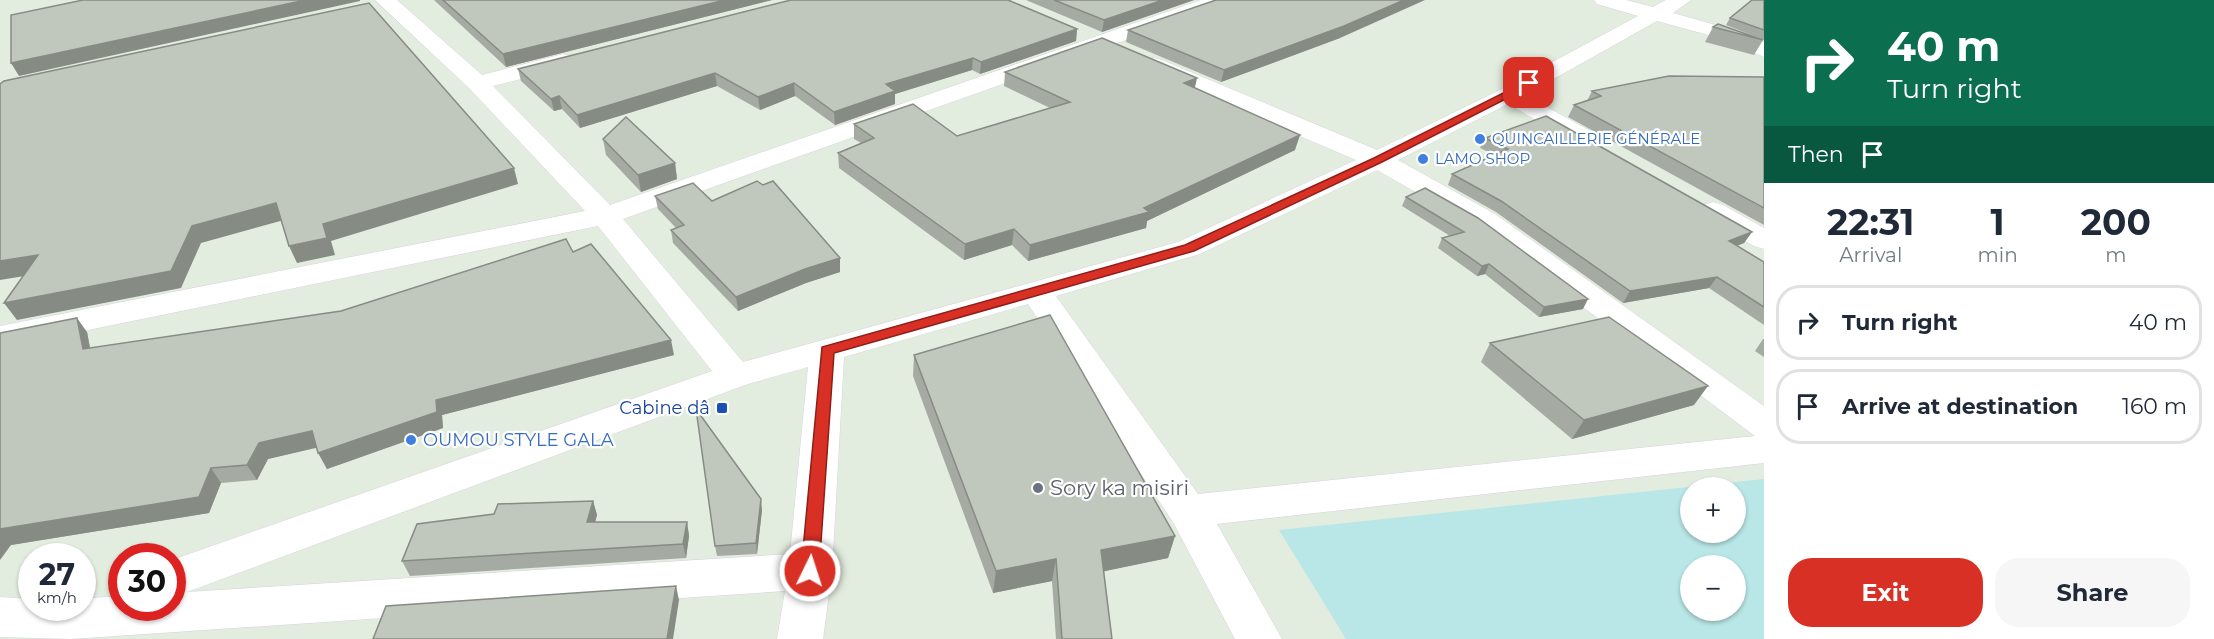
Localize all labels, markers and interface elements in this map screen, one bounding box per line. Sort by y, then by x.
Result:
text: 40 m [1887,20,2000,72]
icon: right [1788,24,1866,102]
pin [1503,57,1554,108]
icon: arrive [1512,66,1545,99]
text: Turn right [1887,72,2022,105]
place label: QUINCAILLERIE GÉNÉRALE [1492,129,1700,148]
marker: QUINCAILLERIE GÉNÉRALE [1473,132,1487,146]
icon: arrive [1856,138,1889,171]
text: Then [1788,141,1844,168]
place label: LAMO SHOP [1435,149,1530,168]
marker: LAMO SHOP [1416,152,1430,166]
text: 22:31 [1827,200,1914,244]
text: 1 [1991,200,2005,244]
text: 200 [2081,200,2151,244]
text: Arrival [1839,243,1902,267]
text: min [1978,243,2018,267]
text: m [2105,243,2126,267]
icon: right [1791,306,1824,339]
text: Turn right [1842,309,1957,336]
text: 40 m [2129,309,2187,336]
icon: arrive [1791,390,1824,423]
text: Arrive at destination [1842,393,2078,420]
text: 160 m [2122,393,2187,420]
place label: Cabine dâ [619,397,710,419]
marker: Cabine dâ [715,401,729,415]
place label: OUMOU STYLE GALA [423,429,614,451]
marker: OUMOU STYLE GALA [404,433,418,447]
place label: Sory ka misiri [1050,475,1189,500]
map controls [1680,477,1746,621]
button: + [1680,477,1746,543]
marker: Sory ka misiri [1031,481,1045,495]
position arrow [778,539,842,603]
speed limit sign: 30 [108,543,186,621]
button: − [1680,555,1746,621]
text: 27 [39,556,75,593]
button: Exit [1788,558,1983,627]
button: Share [1995,558,2190,627]
text: km/h [37,588,77,607]

